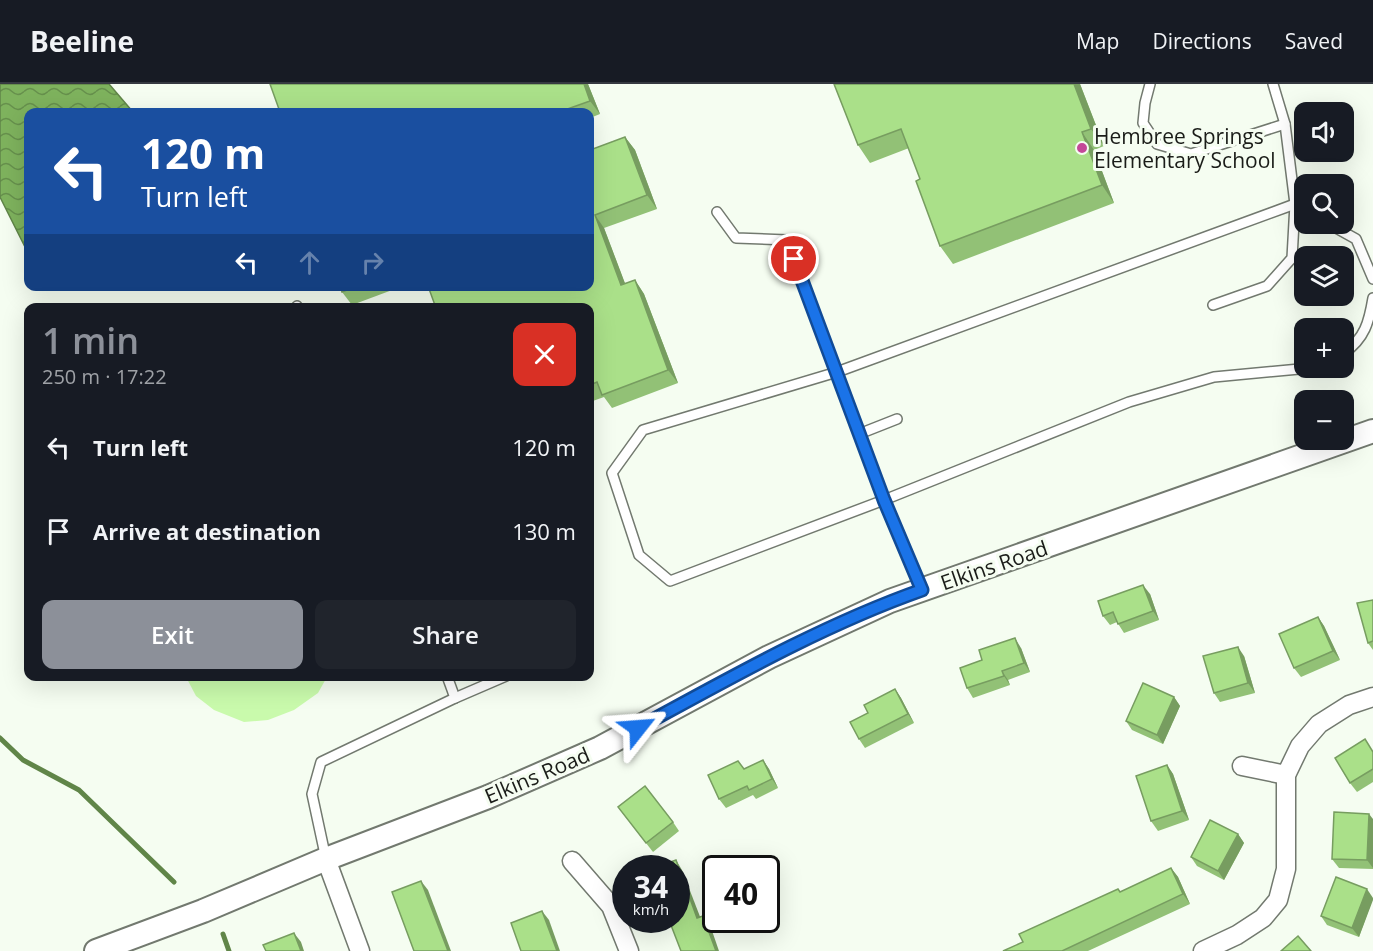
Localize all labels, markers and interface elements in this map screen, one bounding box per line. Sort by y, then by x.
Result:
text: Beeline [30,22,134,60]
text: Map [1076,27,1119,55]
text: Directions [1152,27,1252,55]
text: Saved [1285,27,1343,55]
map controls [1294,102,1354,450]
button: sound [1294,102,1354,162]
place label: Hembree Springs Elementary School [1094,122,1276,174]
text: 120 m [141,124,265,181]
icon: left [42,132,120,210]
marker: Hembree Springs Elementary School [1075,141,1089,155]
button: search [1294,174,1354,234]
text: Turn left [141,178,248,215]
pin [768,233,819,284]
icon: arrive [777,242,810,275]
icon: left [230,246,263,279]
icon: ahead [293,246,326,279]
icon: right [356,246,389,279]
button: layers [1294,246,1354,306]
text: 1 min [42,316,139,365]
button: + [1294,318,1354,378]
button: close [513,323,576,386]
text: 250 m · 17:22 [42,363,167,390]
button: − [1294,390,1354,450]
icon: left [42,431,75,464]
text: Turn left [93,432,188,462]
text: 120 m [512,432,576,462]
icon: arrive [42,515,75,548]
text: Arrive at destination [93,516,321,546]
text: 130 m [512,516,576,546]
street label: Elkins Road [937,534,1051,596]
button: Exit [42,600,303,669]
button: Share [315,600,576,669]
position arrow [606,696,670,760]
street label: Elkins Road [480,740,594,810]
speed limit sign: 40 [702,855,780,933]
text: 34 [634,866,668,907]
text: km/h [633,899,669,919]

